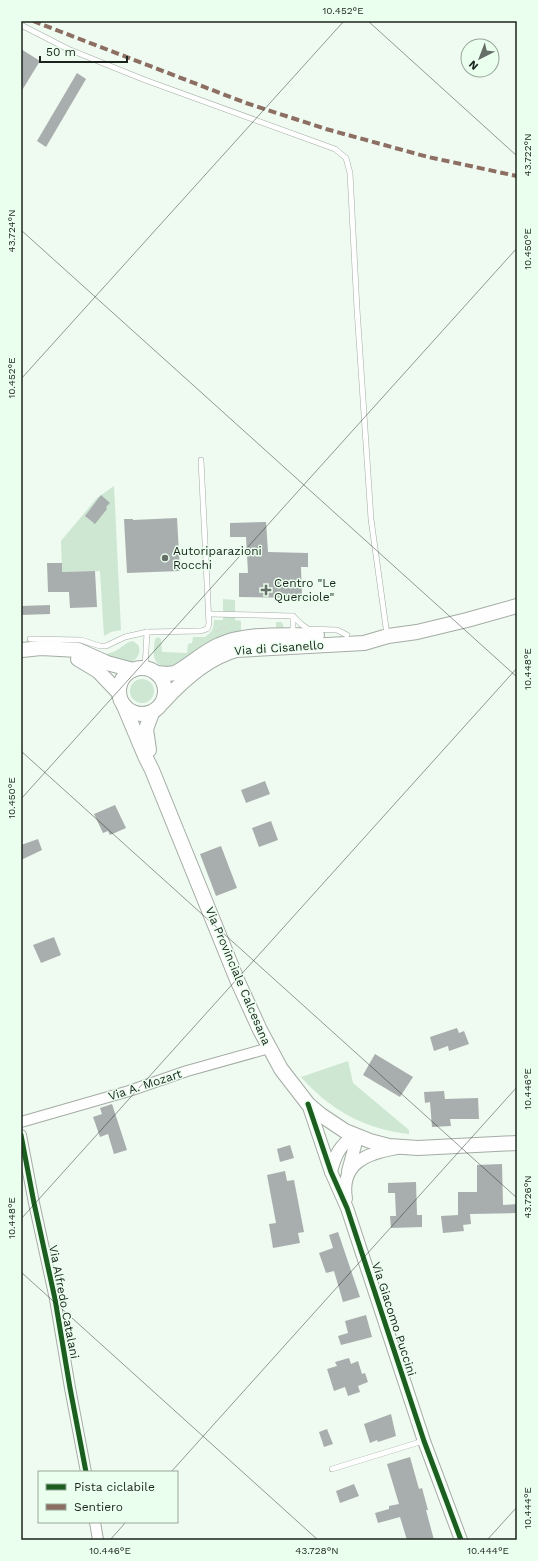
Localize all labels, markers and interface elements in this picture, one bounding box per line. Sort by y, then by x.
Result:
text: 10.452°E [322,5,364,16]
scale bar [40,38,127,64]
north arrow [460,38,500,78]
text: 50 m [46,45,76,59]
text: N [466,58,481,73]
text: 43.722°N [522,134,533,176]
text: 43.724°N [6,210,17,252]
text: 10.450°E [522,228,533,270]
text: 10.452°E [6,357,17,399]
place label: Autoriparazioni Rocchi [173,544,262,572]
marker: Autoriparazioni Rocchi [160,553,170,563]
place label: Centro "Le Querciole" [274,576,336,604]
marker: Centro "Le Querciole" [261,585,271,595]
street label: Via di Cisanello [234,638,324,658]
text: 10.448°E [522,648,533,690]
text: 10.450°E [6,777,17,819]
street label: Via Provinciale Calcesana [202,905,274,1047]
street label: Via A. Mozart [106,1067,184,1103]
text: 10.446°E [522,1068,533,1110]
text: 43.726°N [522,1175,533,1219]
text: 10.448°E [6,1197,17,1239]
street label: Via Alfredo Catalani [46,1244,82,1360]
street label: Via Giacomo Puccini [369,1260,419,1378]
legend [38,1471,178,1523]
text: Pista ciclabile [74,1480,155,1494]
text: 10.444°E [522,1487,533,1529]
text: Sentiero [74,1500,123,1514]
text: 10.446°E [89,1545,131,1556]
text: 43.728°N [295,1545,339,1556]
text: 10.444°E [467,1545,509,1556]

